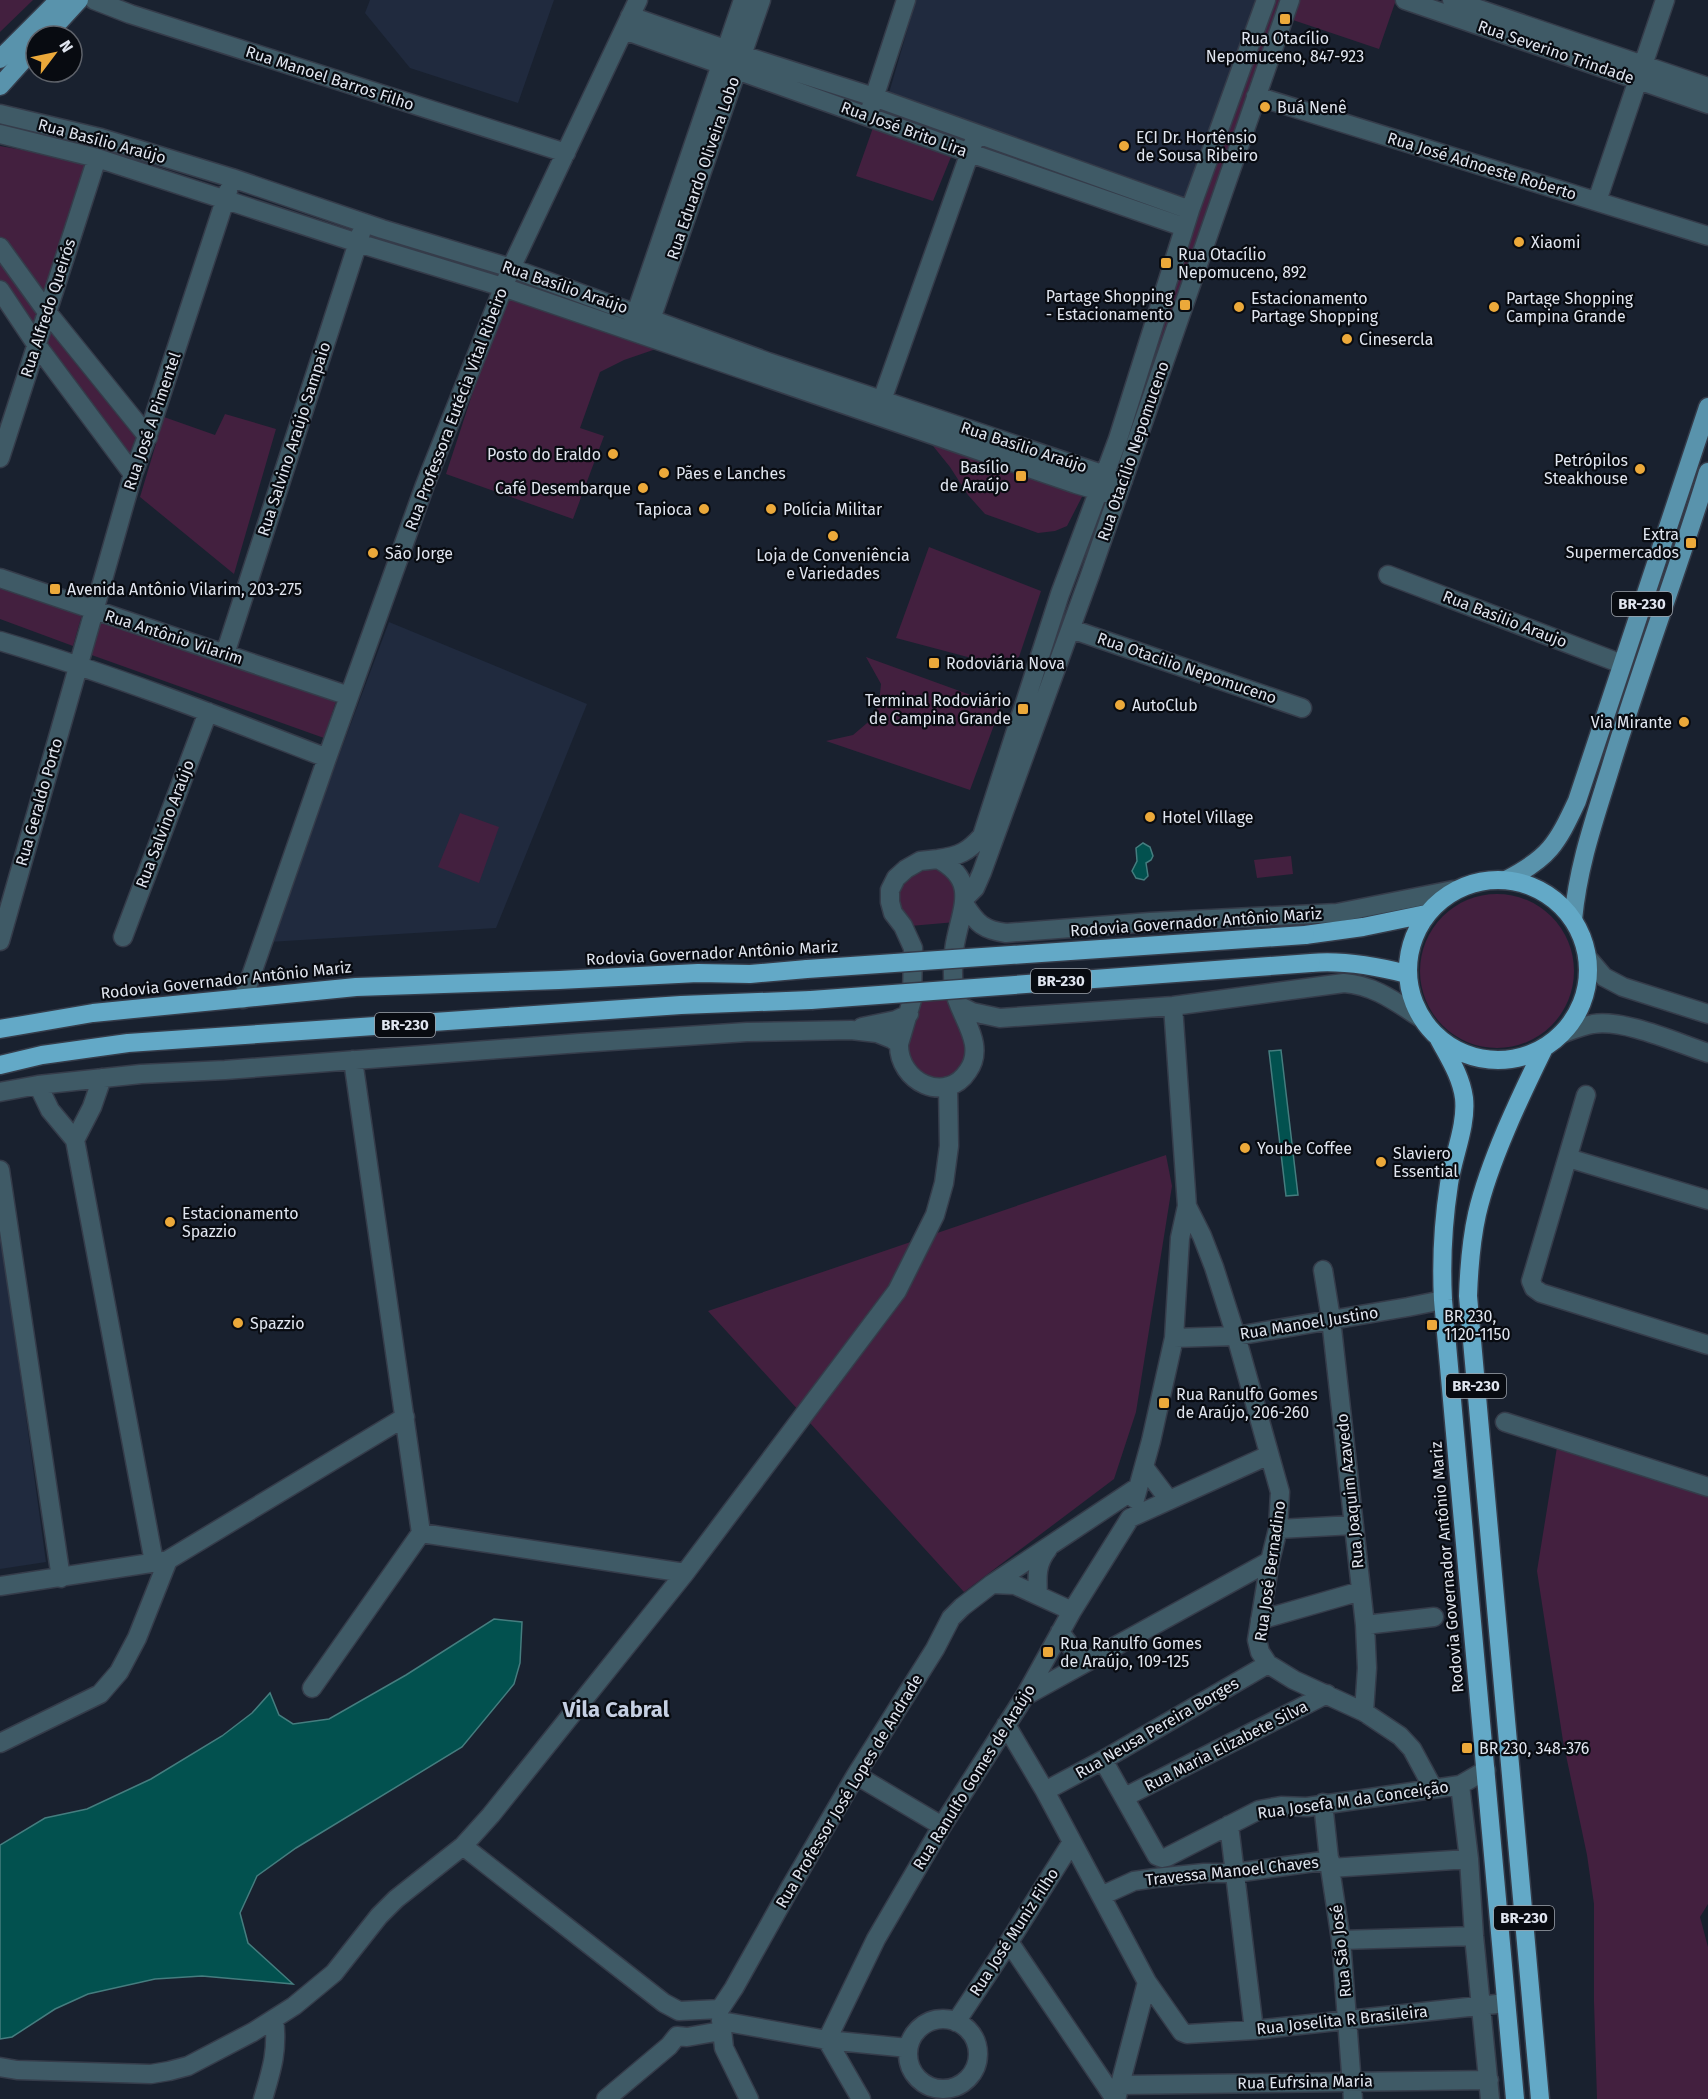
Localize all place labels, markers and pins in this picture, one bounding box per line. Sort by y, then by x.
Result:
marker: Rua Otacílio Nepomuceno, 847-923 [1278,12,1292,26]
place label: Rua Otacílio Nepomuceno, 847-923 [1206,29,1364,66]
place label: Buá Nenê [1277,98,1347,117]
marker: Buá Nenê [1258,100,1272,114]
place label: ECI Dr. Hortênsio de Sousa Ribeiro [1136,128,1258,165]
marker: ECI Dr. Hortênsio de Sousa Ribeiro [1117,139,1131,153]
place label: Xiaomi [1531,233,1580,252]
marker: Xiaomi [1512,235,1526,249]
place label: Rua Otacílio Nepomuceno, 892 [1178,245,1307,282]
marker: Rua Otacílio Nepomuceno, 892 [1159,256,1173,270]
place label: Partage Shopping - Estacionamento [1046,287,1174,324]
place label: Estacionamento Partage Shopping [1251,289,1379,326]
place label: Partage Shopping Campina Grande [1506,289,1634,326]
marker: Partage Shopping - Estacionamento [1178,298,1192,312]
marker: Estacionamento Partage Shopping [1232,300,1246,314]
marker: Partage Shopping Campina Grande [1487,300,1501,314]
place label: Cinesercla [1359,330,1433,349]
marker: Cinesercla [1340,332,1354,346]
place label: Posto do Eraldo [487,445,601,464]
marker: Posto do Eraldo [606,447,620,461]
place label: Petrópilos Steakhouse [1544,451,1628,488]
place label: Basílio de Araújo [940,458,1009,495]
marker: Petrópilos Steakhouse [1633,462,1647,476]
place label: Pães e Lanches [676,464,786,483]
marker: Pães e Lanches [657,466,671,480]
marker: Basílio de Araújo [1014,469,1028,483]
place label: Café Desembarque [495,479,631,498]
marker: Café Desembarque [636,481,650,495]
place label: Tapioca [636,500,692,519]
place label: Polícia Militar [783,500,883,519]
marker: Tapioca [697,502,711,516]
marker: Polícia Militar [764,502,778,516]
place label: Extra Supermercados [1566,525,1679,562]
marker: Loja de Conveniência e Variedades [826,529,840,543]
marker: Extra Supermercados [1684,536,1698,550]
place label: São Jorge [385,544,453,563]
marker: São Jorge [366,546,380,560]
place label: Loja de Conveniência e Variedades [756,546,910,583]
place label: Avenida Antônio Vilarim, 203-275 [67,580,302,599]
marker: Avenida Antônio Vilarim, 203-275 [48,582,62,596]
place label: Rodoviária Nova [946,654,1065,673]
marker: Rodoviária Nova [927,656,941,670]
place label: Terminal Rodoviário de Campina Grande [865,691,1011,728]
place label: AutoClub [1132,696,1198,715]
marker: AutoClub [1113,698,1127,712]
marker: Terminal Rodoviário de Campina Grande [1016,702,1030,716]
place label: Via Mirante [1591,713,1672,732]
marker: Via Mirante [1677,715,1691,729]
place label: Hotel Village [1162,808,1253,827]
marker: Hotel Village [1143,810,1157,824]
place label: Yoube Coffee [1257,1139,1352,1158]
marker: Yoube Coffee [1238,1141,1252,1155]
place label: Slaviero Essential [1393,1144,1458,1181]
marker: Slaviero Essential [1374,1155,1388,1169]
place label: Estacionamento Spazzio [182,1204,299,1241]
marker: Estacionamento Spazzio [163,1215,177,1229]
place label: BR 230, 1120-1150 [1444,1307,1510,1344]
place label: Spazzio [250,1314,305,1333]
marker: Spazzio [231,1316,245,1330]
marker: BR 230, 1120-1150 [1425,1318,1439,1332]
place label: Rua Ranulfo Gomes de Araújo, 206-260 [1176,1385,1318,1422]
marker: Rua Ranulfo Gomes de Araújo, 206-260 [1157,1396,1171,1410]
place label: Rua Ranulfo Gomes de Araújo, 109-125 [1060,1634,1202,1671]
marker: Rua Ranulfo Gomes de Araújo, 109-125 [1041,1645,1055,1659]
place label: BR 230, 348-376 [1479,1739,1589,1758]
marker: BR 230, 348-376 [1460,1741,1474,1755]

